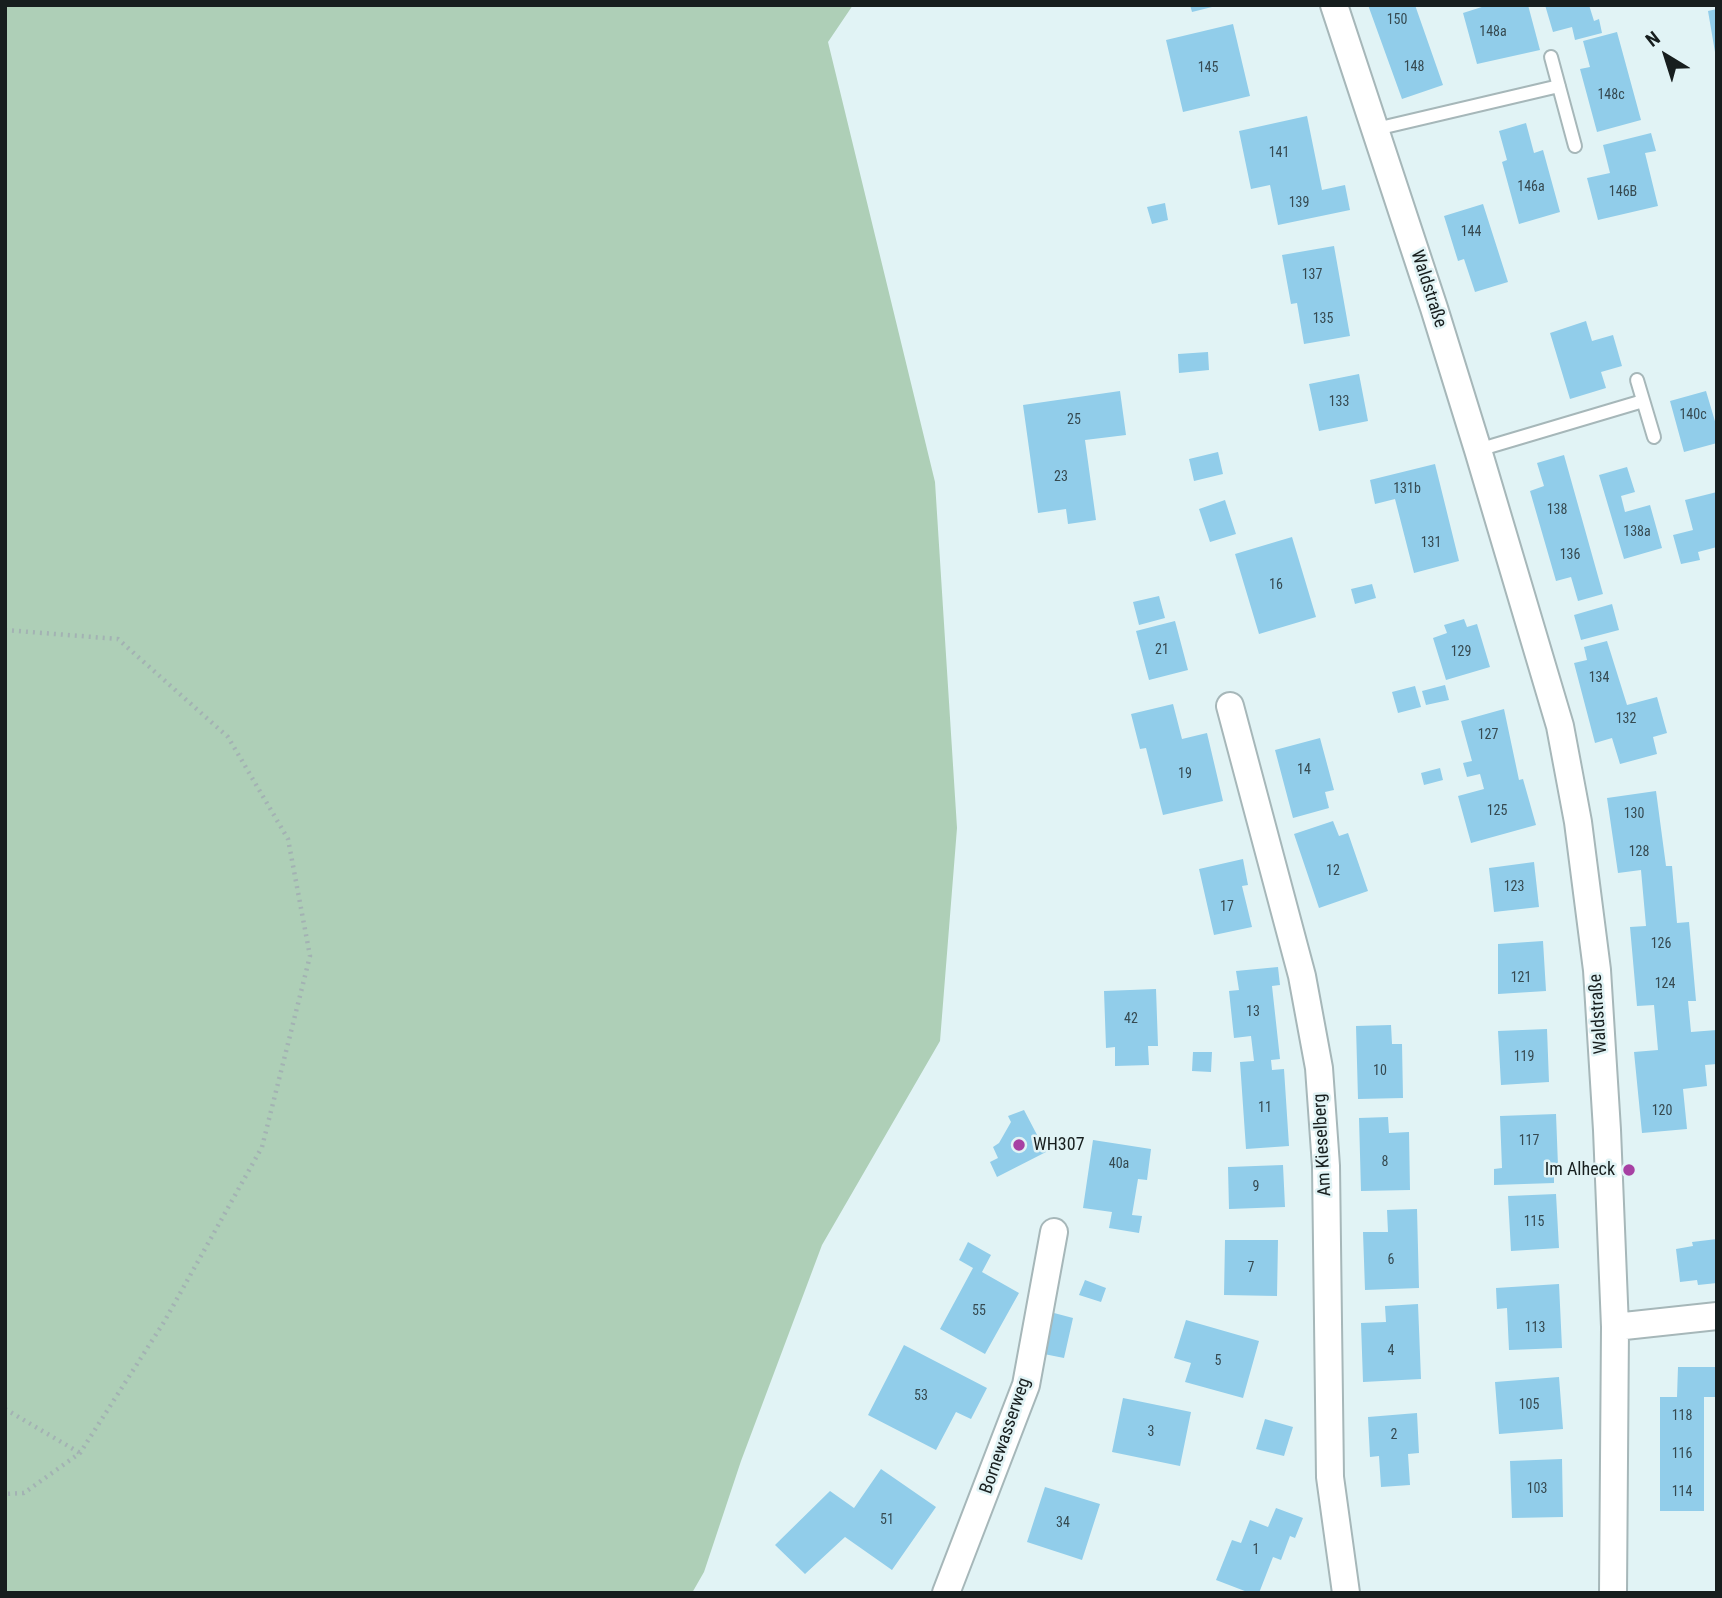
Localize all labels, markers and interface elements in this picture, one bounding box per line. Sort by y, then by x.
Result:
house number: 150 [1387,12,1407,28]
north arrow [1631,21,1701,91]
house number: 148a [1479,24,1507,40]
text: N [1641,26,1664,52]
house number: 148 [1404,59,1424,75]
house number: 145 [1198,60,1218,76]
house number: 148c [1597,87,1625,103]
house number: 141 [1269,145,1289,161]
house number: 146a [1517,179,1545,195]
house number: 146B [1609,184,1637,200]
house number: 139 [1289,195,1309,211]
house number: 144 [1461,224,1481,240]
street label: Waldstraße [1405,248,1451,330]
house number: 137 [1302,267,1322,283]
house number: 135 [1313,311,1333,327]
house number: 133 [1329,394,1349,410]
house number: 140c [1679,407,1707,423]
house number: 25 [1067,412,1081,428]
house number: 23 [1054,469,1068,485]
house number: 131b [1393,481,1421,497]
house number: 138 [1547,502,1567,518]
house number: 138a [1623,524,1651,540]
house number: 131 [1421,535,1441,551]
house number: 136 [1560,547,1580,563]
house number: 16 [1269,577,1283,593]
house number: 21 [1155,642,1169,658]
house number: 129 [1451,644,1471,660]
house number: 134 [1589,670,1609,686]
house number: 132 [1616,711,1636,727]
house number: 127 [1478,727,1498,743]
house number: 14 [1297,762,1311,778]
house number: 19 [1178,766,1192,782]
house number: 125 [1487,803,1507,819]
house number: 130 [1624,806,1644,822]
house number: 128 [1629,844,1649,860]
house number: 12 [1326,863,1340,879]
house number: 123 [1504,879,1524,895]
house number: 17 [1220,899,1234,915]
house number: 126 [1651,936,1671,952]
house number: 121 [1511,970,1531,986]
street label: Waldstraße [1585,973,1613,1055]
house number: 124 [1655,976,1675,992]
house number: 13 [1246,1004,1260,1020]
house number: 42 [1124,1011,1138,1027]
house number: 119 [1514,1049,1534,1065]
house number: 10 [1373,1063,1387,1079]
street label: Am Kieselberg [1310,1093,1336,1197]
house number: 11 [1258,1100,1272,1116]
house number: 120 [1652,1103,1672,1119]
house number: 117 [1519,1133,1539,1149]
place label: WH307 [1033,1134,1085,1156]
marker: WH307 [1011,1137,1027,1153]
house number: 8 [1382,1154,1388,1170]
house number: 40a [1109,1156,1129,1172]
place label: Im Alheck [1545,1159,1615,1181]
marker: Im Alheck [1621,1162,1637,1178]
house number: 9 [1253,1179,1259,1195]
house number: 115 [1524,1214,1544,1230]
house number: 6 [1388,1252,1394,1268]
house number: 7 [1248,1260,1254,1276]
house number: 55 [972,1303,986,1319]
house number: 113 [1525,1320,1545,1336]
house number: 4 [1388,1343,1394,1359]
house number: 5 [1215,1353,1221,1369]
street label: Bornewasserweg [976,1375,1036,1497]
house number: 53 [914,1388,928,1404]
house number: 105 [1519,1397,1539,1413]
house number: 118 [1672,1408,1692,1424]
house number: 3 [1148,1424,1154,1440]
house number: 2 [1391,1427,1397,1443]
house number: 116 [1672,1446,1692,1462]
house number: 103 [1527,1481,1547,1497]
house number: 114 [1672,1484,1692,1500]
house number: 51 [880,1512,894,1528]
house number: 34 [1056,1515,1070,1531]
house number: 1 [1253,1542,1259,1558]

